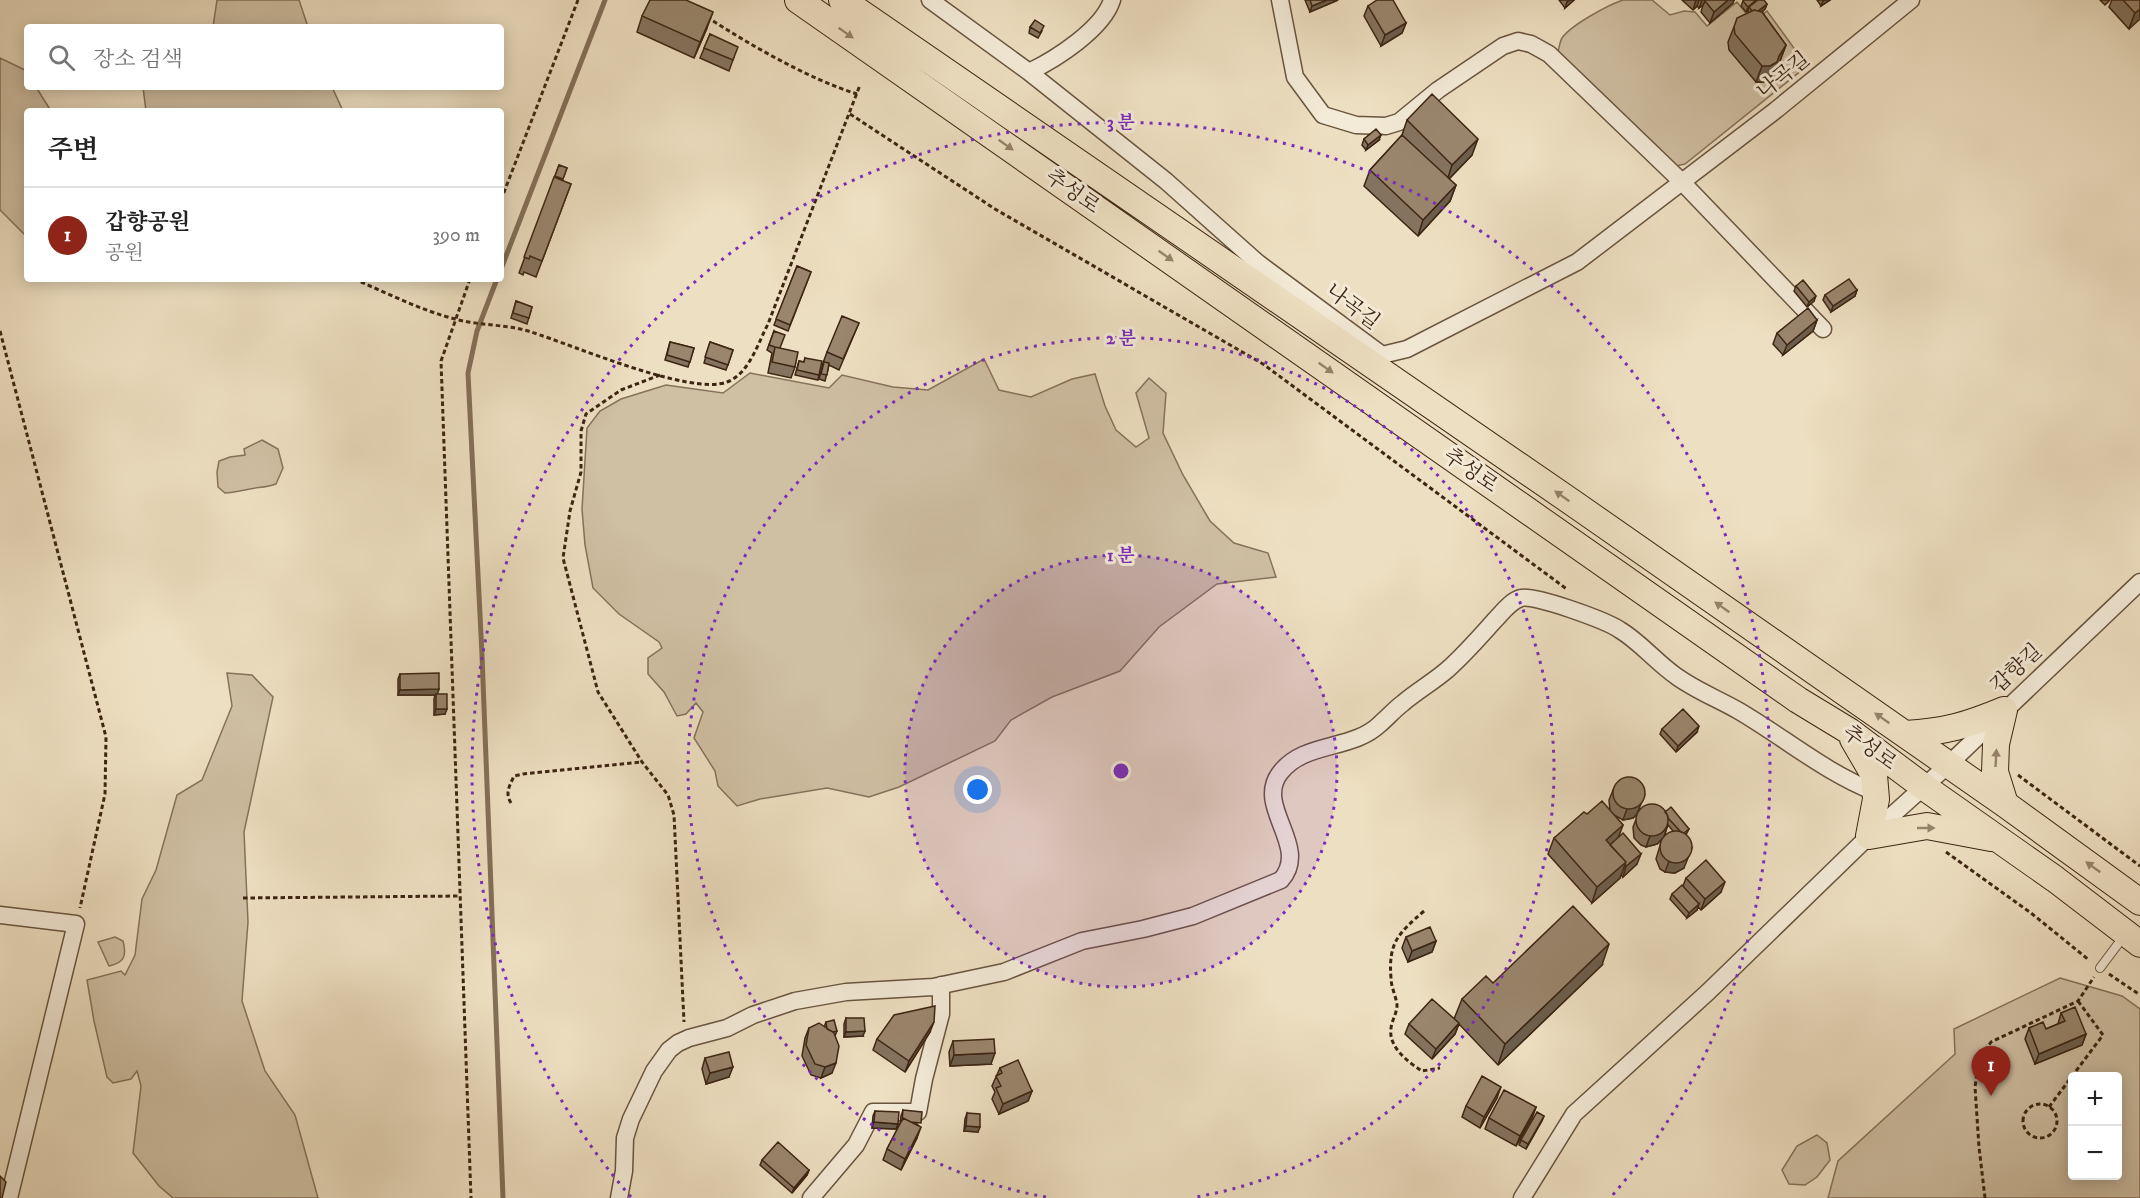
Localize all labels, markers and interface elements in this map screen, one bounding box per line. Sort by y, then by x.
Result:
search box [24,24,504,90]
one-way arrow [838,27,854,38]
icon: search [45,41,78,74]
text: 장소 검색 [93,46,183,73]
street label: 나곡길 [1752,47,1815,105]
text: 3 분 [1107,112,1136,134]
text: 주변 [48,134,98,167]
one-way arrow [998,139,1014,150]
street label: 추성로 [1040,164,1105,220]
text: 갑향공원 [105,209,190,236]
text: 1 [64,223,71,248]
text: 390 m [432,223,480,248]
text: 공원 [105,241,144,266]
one-way arrow [1158,250,1174,261]
street label: 나곡길 [1320,278,1385,335]
text: 2 분 [1106,328,1137,350]
one-way arrow [1317,362,1333,374]
street label: 추성로 [1438,443,1503,499]
one-way arrow [1555,490,1571,502]
text: 1 분 [1107,545,1136,567]
one-way arrow [1715,601,1731,613]
street label: 갑향길 [1986,638,2048,699]
one-way arrow [1875,712,1891,724]
street label: 추성로 [1837,719,1902,776]
one-way arrow [1991,748,2000,767]
centre of rings [1111,761,1131,781]
your location [963,775,992,804]
one-way arrow [1917,823,1936,833]
one-way arrow [2085,861,2101,874]
pin: 1 [1972,1046,2010,1096]
map controls [2068,1072,2122,1180]
button: + [2068,1072,2122,1126]
button: − [2068,1126,2122,1180]

